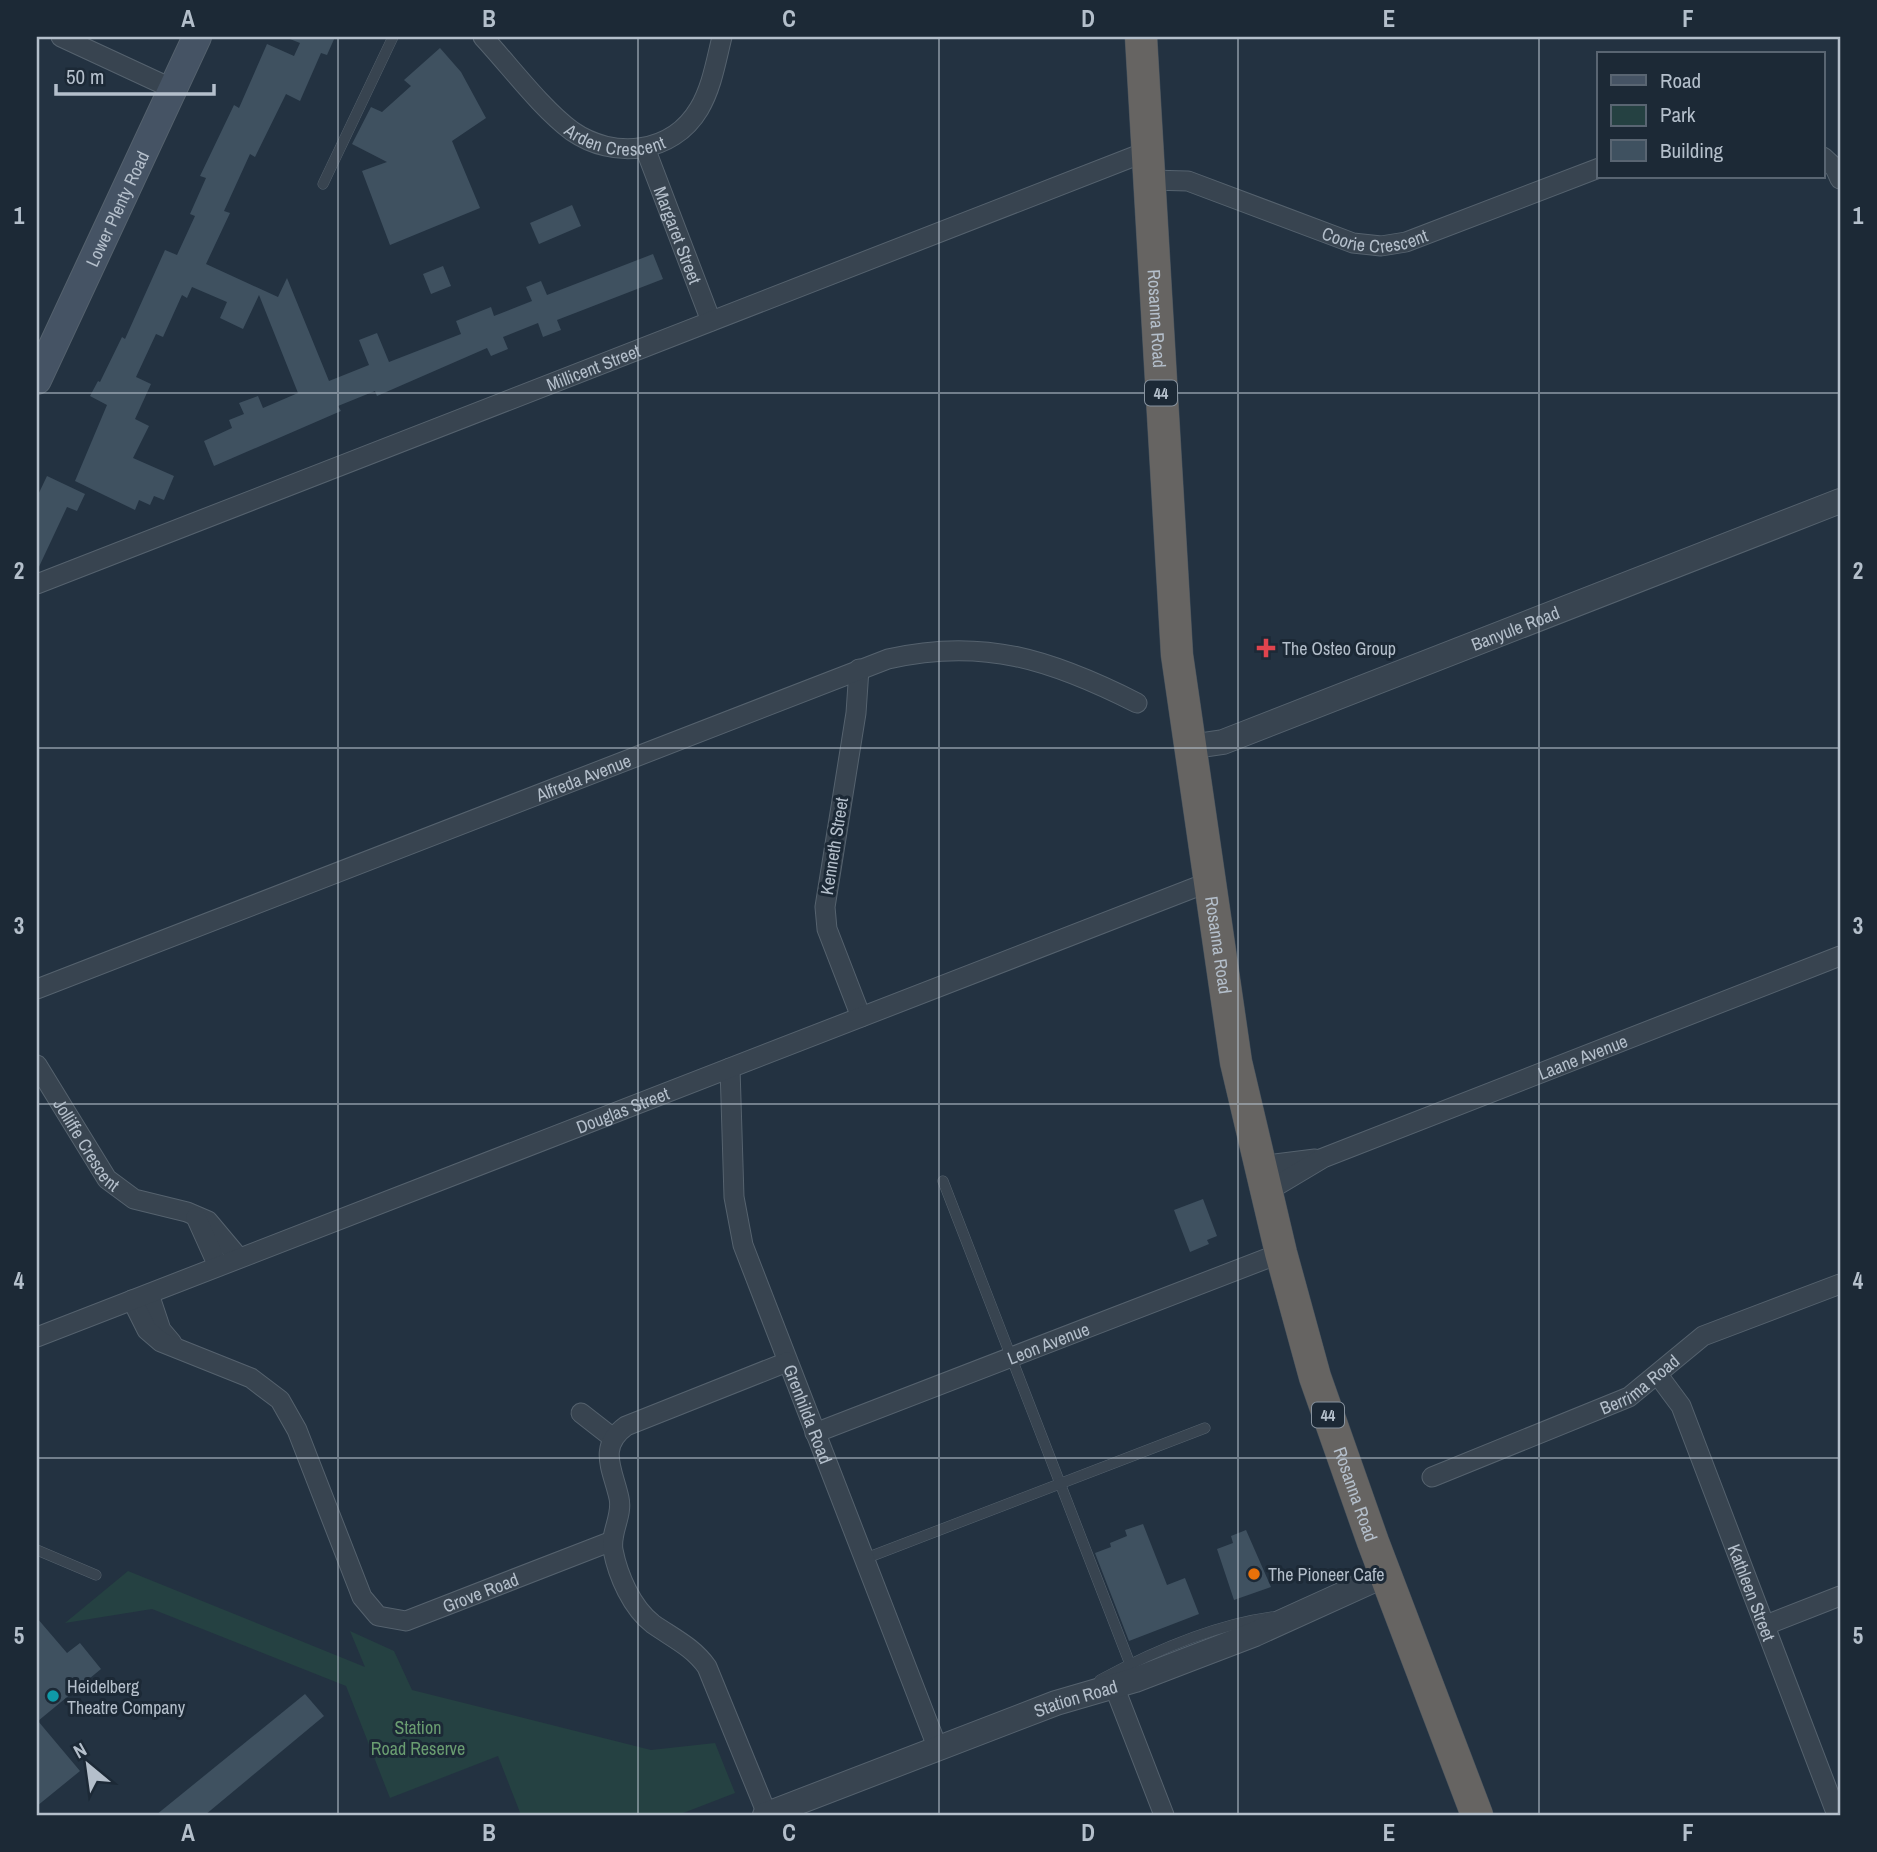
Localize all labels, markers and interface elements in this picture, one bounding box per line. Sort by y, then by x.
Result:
text: A [181,3,195,34]
text: B [482,3,496,34]
text: C [782,3,796,34]
text: D [1081,3,1095,34]
text: E [1383,3,1395,34]
text: F [1682,3,1694,34]
scale bar [56,52,214,96]
legend [1597,52,1825,178]
text: 50 m [66,62,104,91]
text: Road [1660,66,1701,95]
text: Park [1660,100,1696,129]
street label: Arden Crescent [559,117,669,161]
text: Building [1660,136,1724,165]
street label: Lower Plenty Road [79,147,155,271]
street label: Margaret Street [648,182,708,287]
text: 1 [14,200,25,231]
text: 1 [1853,200,1864,231]
street label: Coorie Crescent [1319,220,1431,259]
street label: Rosanna Road [1142,269,1173,368]
street label: Millicent Street [543,338,644,397]
road number: 44 [1145,380,1177,406]
text: 2 [14,555,24,586]
text: 2 [1853,555,1863,586]
street label: Banyule Road [1467,599,1563,656]
place label: The Osteo Group [1282,636,1396,661]
marker: The Osteo Group [1256,638,1276,658]
street label: Alfreda Avenue [531,747,634,807]
street label: Kenneth Street [814,795,854,897]
street label: Rosanna Road [1200,894,1238,995]
text: 3 [14,910,24,941]
text: 3 [1853,910,1863,941]
street label: Laane Avenue [1534,1028,1631,1085]
street label: Douglas Street [572,1080,673,1139]
street label: Jolliffe Crescent [48,1094,125,1197]
text: 4 [14,1265,25,1296]
text: 4 [1853,1265,1864,1296]
street label: Leon Avenue [1004,1316,1093,1370]
street label: Berrima Road [1596,1348,1684,1420]
street label: Grenhilda Road [778,1361,839,1467]
road number: 44 [1312,1402,1344,1428]
street label: Rosanna Road [1328,1443,1384,1545]
street label: Kathleen Street [1722,1540,1782,1644]
place label: The Pioneer Cafe [1268,1562,1385,1587]
street label: Grove Road [439,1566,522,1618]
marker: The Pioneer Cafe [1246,1566,1262,1582]
text: 5 [14,1620,24,1651]
text: 5 [1853,1620,1863,1651]
street label: Station Road [1030,1673,1120,1723]
place label: Heidelberg Theatre Company [67,1674,186,1720]
marker: Heidelberg Theatre Company [45,1688,61,1704]
park label: Station Road Reserve [371,1715,465,1761]
north arrow [52,1730,122,1800]
text: N [69,1736,91,1764]
text: A [181,1817,195,1848]
text: B [482,1817,496,1848]
text: C [782,1817,796,1848]
text: D [1081,1817,1095,1848]
text: E [1383,1817,1395,1848]
text: F [1682,1817,1694,1848]

